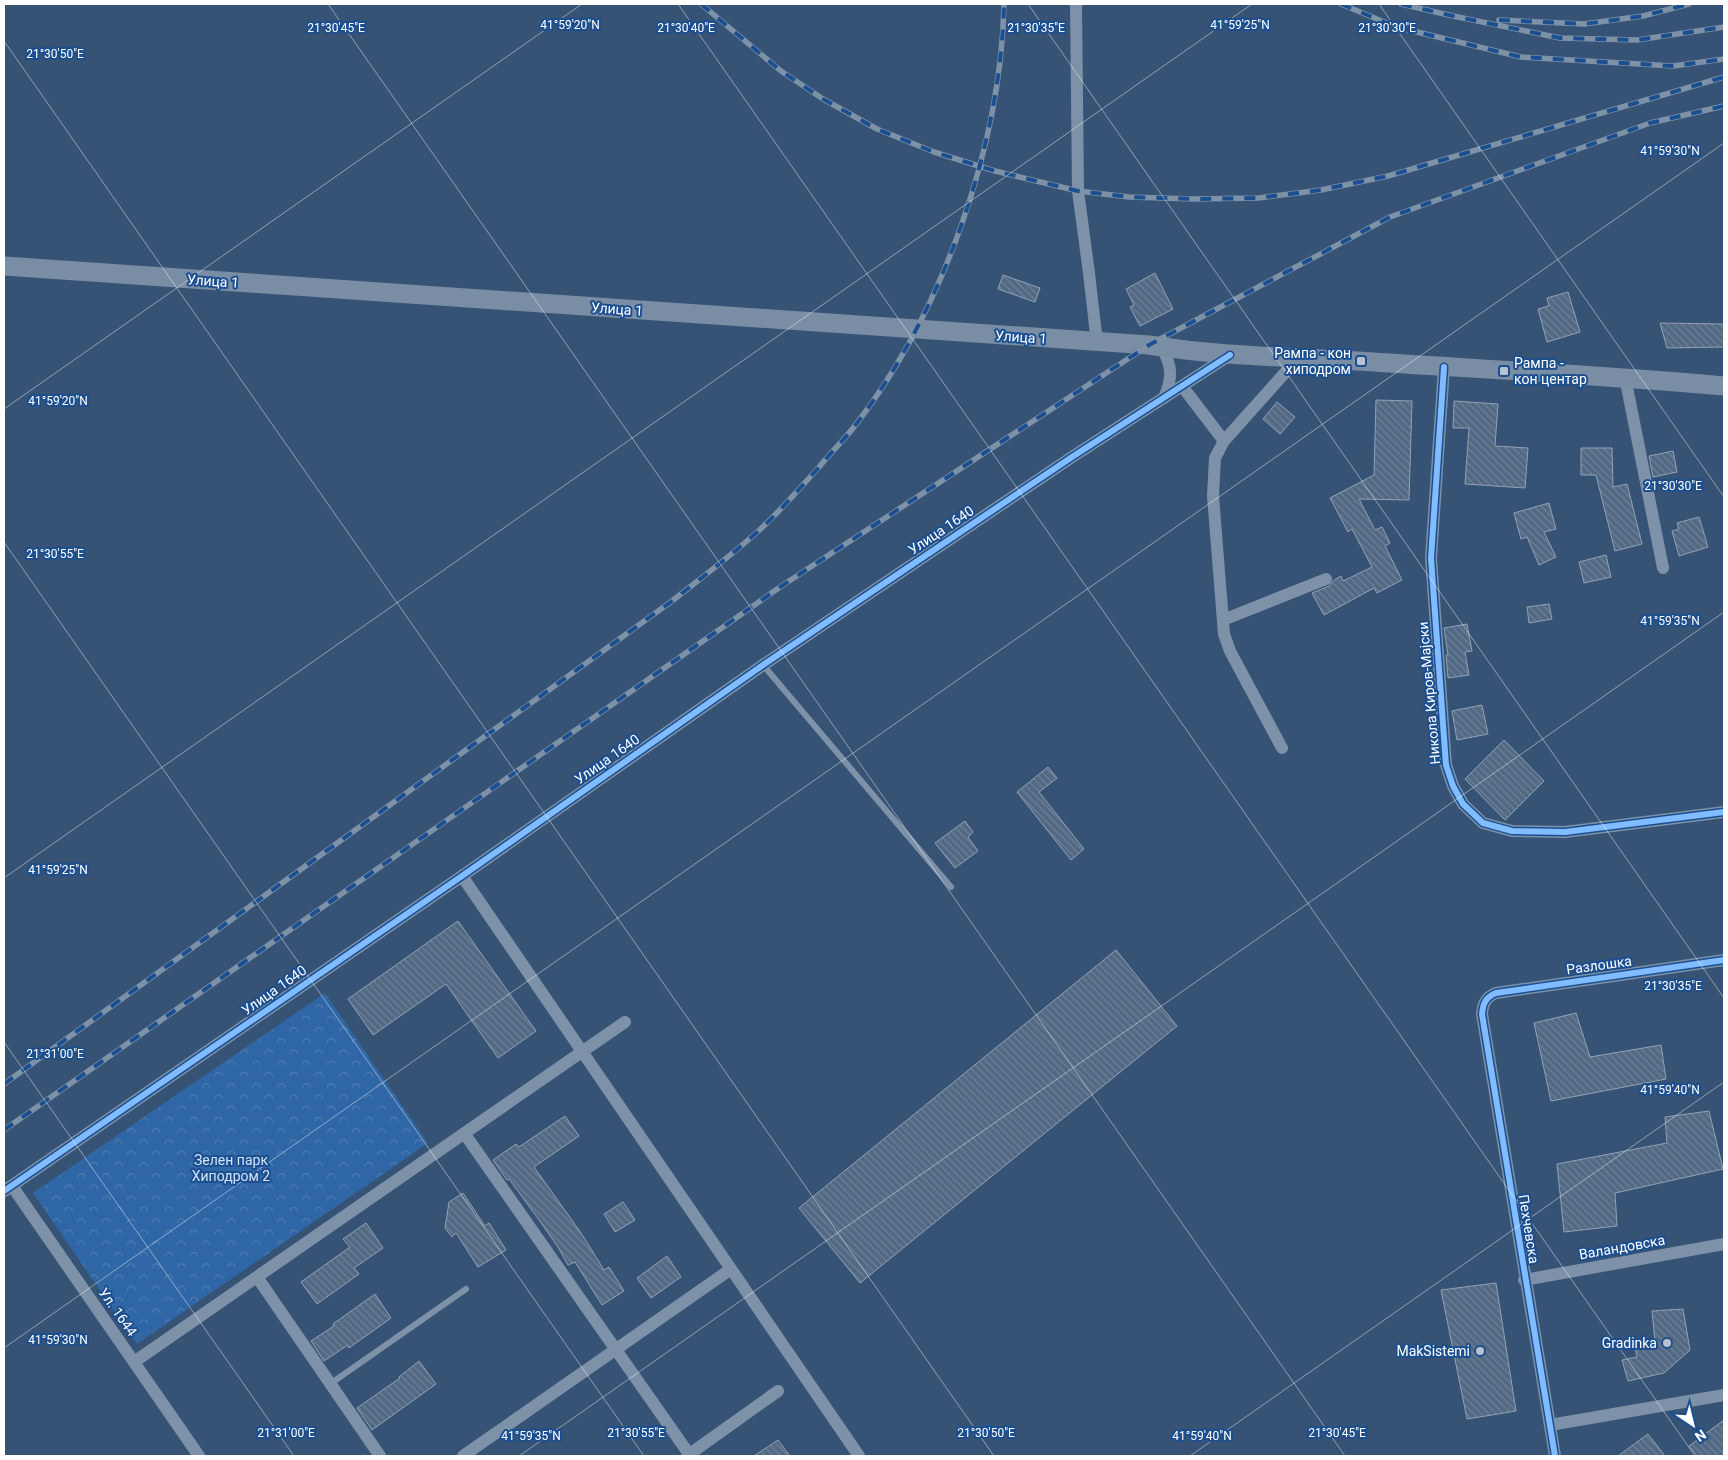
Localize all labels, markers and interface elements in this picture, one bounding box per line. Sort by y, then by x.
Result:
text: 41°59'20"N [540,18,600,32]
text: 41°59'25"N [1210,18,1270,32]
text: 21°30'45"E [307,21,365,35]
text: 21°30'40"E [657,21,715,35]
text: 21°30'35"E [1007,21,1065,35]
text: 21°30'30"E [1358,21,1416,35]
text: 21°30'50"E [26,47,84,61]
text: 41°59'30"N [1640,144,1700,158]
street label: Улица 1 [187,271,239,291]
street label: Улица 1 [591,299,643,319]
street label: Улица 1 [995,327,1047,347]
place label: Рампа - кон хиподром [1274,345,1351,377]
marker: Рампа - кон хиподром [1355,355,1367,367]
place label: Рампа - кон центар [1514,355,1587,387]
marker: Рампа - кон центар [1498,365,1510,377]
text: 41°59'20"N [28,394,88,408]
text: 21°30'30"E [1644,479,1702,493]
street label: Улица 1640 [905,502,977,558]
text: 21°30'55"E [26,547,84,561]
text: 41°59'35"N [1640,614,1700,628]
street label: Никола Киров-Мајски [1415,621,1443,765]
street label: Улица 1640 [572,731,643,787]
text: 41°59'25"N [28,863,88,877]
street label: Разлошка [1565,952,1633,978]
street label: Улица 1640 [239,962,310,1018]
text: 21°30'35"E [1644,979,1702,993]
text: 21°31'00"E [26,1047,84,1061]
text: 41°59'40"N [1640,1083,1700,1097]
park label: Зелен парк Хиподром 2 [192,1152,270,1184]
street label: Пехчевска [1516,1193,1542,1265]
street label: Валандовска [1578,1232,1666,1262]
street label: Ул. 1644 [96,1285,140,1339]
text: 41°59'30"N [28,1333,88,1347]
place label: Gradinka [1602,1335,1657,1351]
marker: Gradinka [1661,1337,1673,1349]
place label: MakSistemi [1396,1343,1470,1359]
marker: MakSistemi [1474,1345,1486,1357]
north arrow [1668,1400,1718,1450]
text: 21°31'00"E [257,1426,315,1440]
text: 21°30'55"E [607,1426,665,1440]
text: 21°30'50"E [957,1426,1015,1440]
text: 21°30'45"E [1308,1426,1366,1440]
text: N [1692,1426,1709,1445]
text: 41°59'35"N [501,1429,561,1443]
text: 41°59'40"N [1172,1429,1232,1443]

